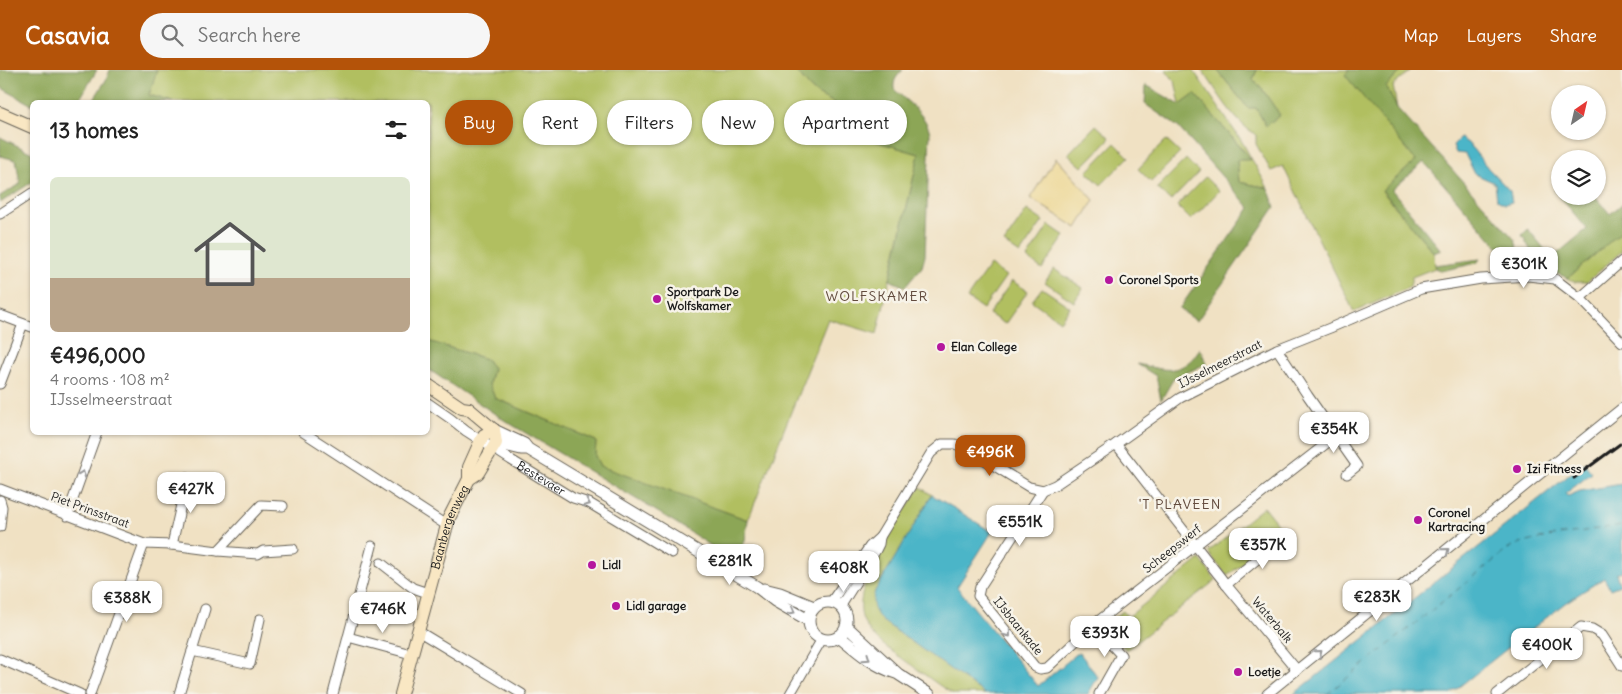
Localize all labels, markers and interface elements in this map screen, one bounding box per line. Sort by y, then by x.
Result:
search box [140,13,490,58]
text: Casavia [25,20,110,50]
icon: search [158,21,186,49]
text: Search here [198,23,301,47]
text: Map [1403,24,1438,47]
text: Layers [1466,24,1522,47]
text: Share [1550,24,1597,47]
north arrow [1551,85,1606,140]
map controls [1551,85,1606,205]
chip: Buy [445,100,513,145]
chip: Rent [523,100,597,145]
chip: Filters [607,100,692,145]
chip: New [702,100,774,145]
chip: Apartment [784,100,907,145]
icon: filters [382,116,410,144]
text: 13 homes [50,117,138,144]
button: layers [1551,150,1606,205]
icon: home [185,209,275,299]
pin: €301K [1489,246,1559,289]
text: €301K [1501,253,1547,273]
place label: Coronel Sports [1119,272,1199,288]
marker: Coronel Sports [1103,274,1115,286]
place label: Sportpark De Wolfskamer [667,284,739,313]
district label: WOLFSKAMER [825,287,929,305]
marker: Sportpark De Wolfskamer [651,293,663,305]
street label: IJsselmeerstraat [1176,336,1264,391]
place label: Elan College [951,339,1017,355]
marker: Elan College [935,341,947,353]
text: €496,000 [50,342,145,369]
text: 4 rooms · 108 m² [50,369,170,389]
text: IJsselmeerstraat [50,389,172,409]
pin: €354K [1299,412,1369,454]
text: €354K [1310,418,1358,438]
pin: €496K [955,434,1025,477]
text: €496K [966,441,1014,461]
street label: Bestevaer [514,457,568,499]
place label: Izi Fitness [1527,461,1582,476]
marker: Izi Fitness [1511,463,1523,475]
one-way arrow [76,470,86,479]
pin: €427K [156,472,226,514]
text: €427K [168,478,214,498]
street label: Baanbergenweg [427,482,472,571]
street label: Piet Prinsstraat [49,488,131,531]
district label: 'T PLAVEEN [1139,495,1221,513]
one-way arrow [582,497,591,508]
pin: €551K [985,504,1055,547]
place label: Coronel Kartracing [1428,505,1485,535]
text: €551K [998,511,1042,531]
marker: Coronel Kartracing [1412,514,1424,526]
street label: Scheepswerf [1140,521,1205,576]
pin: €357K [1228,528,1298,570]
text: €357K [1240,534,1286,554]
pin: €281K [695,544,765,586]
one-way arrow [1440,549,1449,557]
text: €281K [708,550,752,570]
pin: €408K [809,550,879,593]
place label: Lidl [602,557,621,572]
text: €408K [820,557,869,577]
marker: Lidl [586,559,598,571]
pin: €388K [92,580,162,623]
pin: €283K [1342,580,1412,622]
text: €283K [1353,586,1401,606]
text: €388K [103,587,151,607]
pin: €746K [348,592,418,634]
street label: IJsbaankade [990,594,1046,658]
street label: Waterbalk [1249,594,1296,646]
text: €746K [360,598,406,618]
place label: Lidl garage [626,598,687,614]
marker: Lidl garage [610,600,622,612]
one-way arrow [787,605,796,615]
pin: €393K [1070,616,1140,658]
text: €393K [1081,622,1129,642]
one-way arrow [1003,628,1011,637]
pin: €400K [1512,628,1582,670]
text: €400K [1522,634,1572,654]
one-way arrow [1313,650,1322,658]
one-way arrow [861,652,871,661]
place label: Loetje [1248,664,1281,679]
marker: Loetje [1232,666,1244,678]

